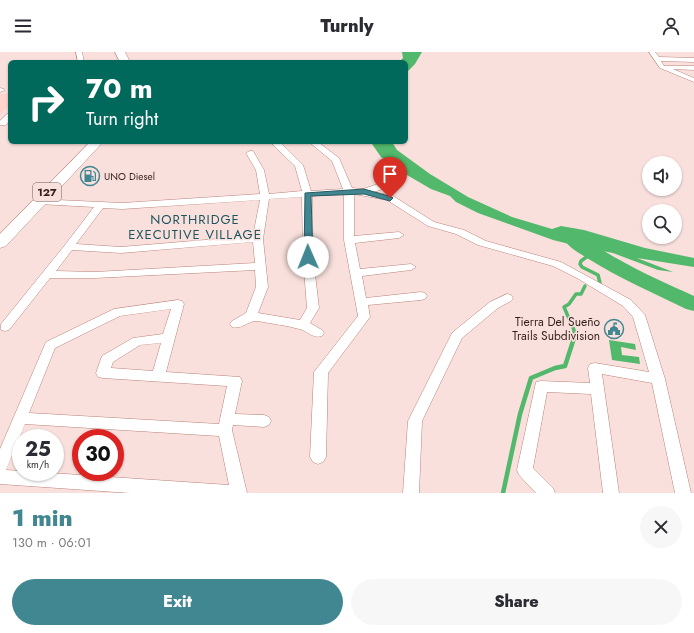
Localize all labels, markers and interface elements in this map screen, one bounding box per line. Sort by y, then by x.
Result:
text: Turnly [320,13,374,39]
icon: menu [12,15,34,37]
icon: person [660,15,682,37]
text: 70 m [86,68,153,109]
icon: right [20,76,72,128]
text: Turn right [86,106,158,132]
map controls [642,156,682,244]
button: sound [642,156,682,196]
pin [373,157,407,198]
icon: arrive [379,163,401,185]
fuel station icon: UNO Diesel [79,165,101,187]
place label: UNO Diesel [104,169,155,184]
road number: 127 [33,183,61,201]
button: search [642,204,682,244]
district label: NORTHRIDGE EXECUTIVE VILLAGE [128,210,262,244]
position arrow [287,236,329,278]
place label: Tierra Del Sueño Trails Subdivision [512,313,600,345]
public building icon: Tierra Del Sueño Trails Subdivision [603,318,625,340]
speed limit sign: 30 [72,429,124,481]
text: 25 [25,435,51,464]
text: km/h [27,457,49,472]
text: 1 min [12,500,73,535]
button: close [640,506,682,548]
text: 130 m · 06:01 [12,533,91,552]
button: Exit [12,579,343,625]
button: Share [351,579,682,625]

